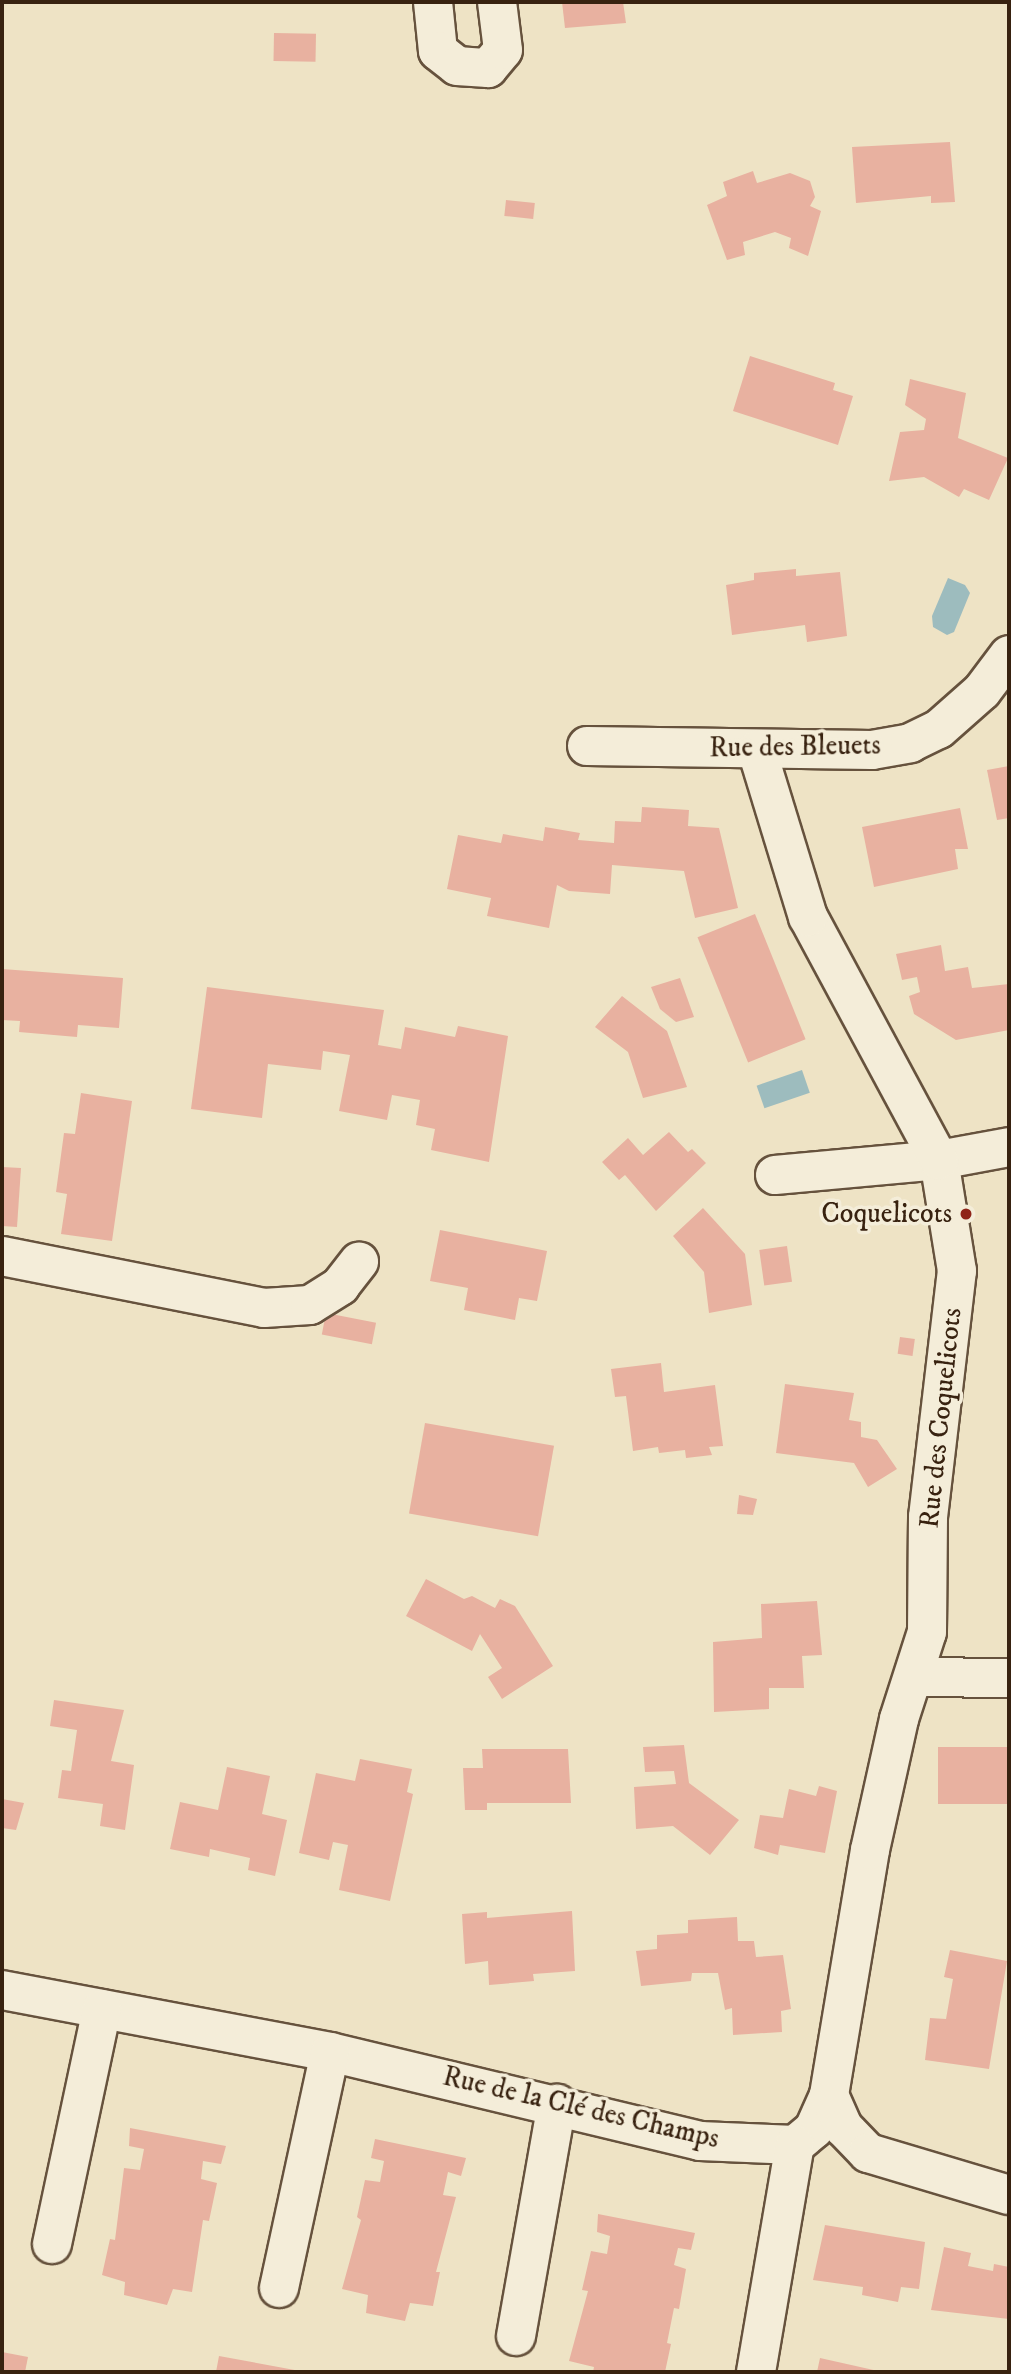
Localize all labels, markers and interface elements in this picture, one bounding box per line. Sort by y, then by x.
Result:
street label: Rue des Bleuets [709,729,881,765]
place label: Coquelicots [821,1197,952,1231]
marker: Coquelicots [958,1206,974,1222]
street label: Rue des Coquelicots [913,1306,969,1530]
street label: Rue de la Clé des Champs [439,2060,723,2156]

